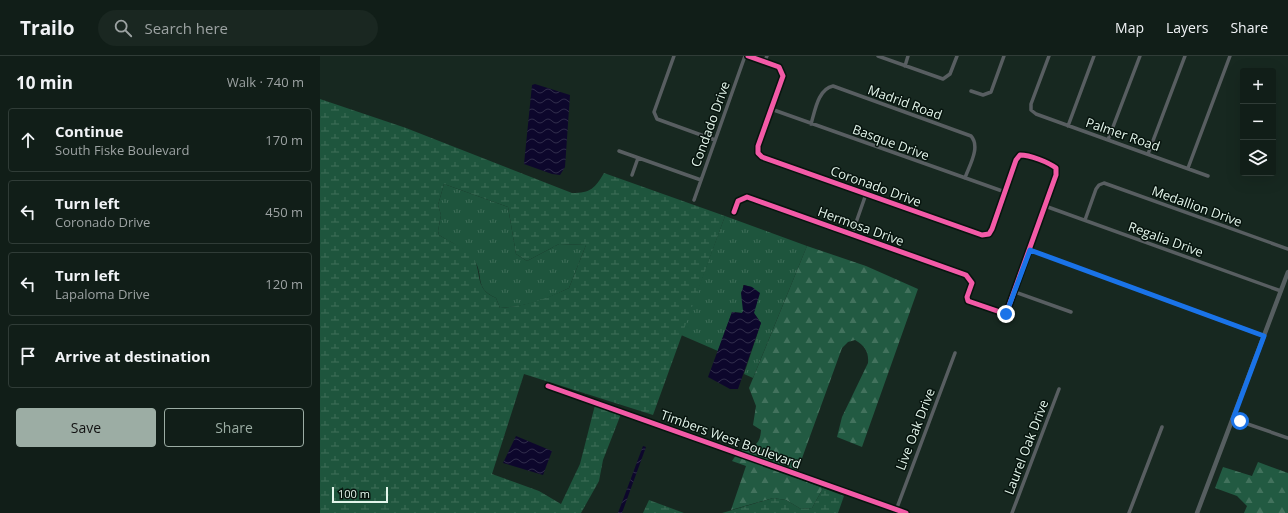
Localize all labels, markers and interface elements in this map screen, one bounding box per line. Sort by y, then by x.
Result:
search box [98,10,378,46]
text: Trailo [20,15,74,41]
icon: search [112,17,134,39]
text: Search here [144,18,228,38]
text: Map [1115,18,1144,37]
text: Layers [1166,18,1208,37]
text: Share [1230,18,1268,37]
map controls [1240,68,1276,176]
button: + [1240,68,1276,104]
text: 10 min [16,71,73,94]
text: Walk · 740 m [227,73,304,91]
street label: Condado Drive [686,79,734,169]
street label: Madrid Road [865,80,945,124]
button: − [1240,104,1276,140]
street label: Palmer Road [1083,113,1163,155]
street label: Basque Drive [850,120,932,164]
text: Continue [55,121,123,141]
icon: ahead [17,129,39,151]
text: 170 m [265,131,303,149]
button: layers [1240,140,1276,176]
text: South Fiske Boulevard [55,141,189,159]
street label: Coronado Drive [828,161,924,211]
street label: Medallion Drive [1149,181,1245,231]
text: Turn left [55,193,120,213]
icon: left [17,201,39,223]
street label: Hermosa Drive [815,202,907,250]
text: 450 m [265,203,303,221]
text: Coronado Drive [55,213,150,231]
street label: Regalia Drive [1126,217,1206,261]
text: Turn left [55,265,120,285]
icon: left [17,273,39,295]
text: 120 m [265,275,303,293]
text: Lapaloma Drive [55,285,150,303]
route end [997,305,1015,323]
icon: arrive [17,345,39,367]
text: Arrive at destination [55,346,210,366]
street label: Live Oak Drive [891,385,939,473]
street label: Laurel Oak Drive [1000,397,1052,497]
street label: Timbers West Boulevard [658,405,804,473]
button: Save [16,408,156,447]
button: Share [164,408,304,447]
route start [1231,412,1249,430]
scale bar [332,485,388,504]
text: 100 m [338,486,370,501]

